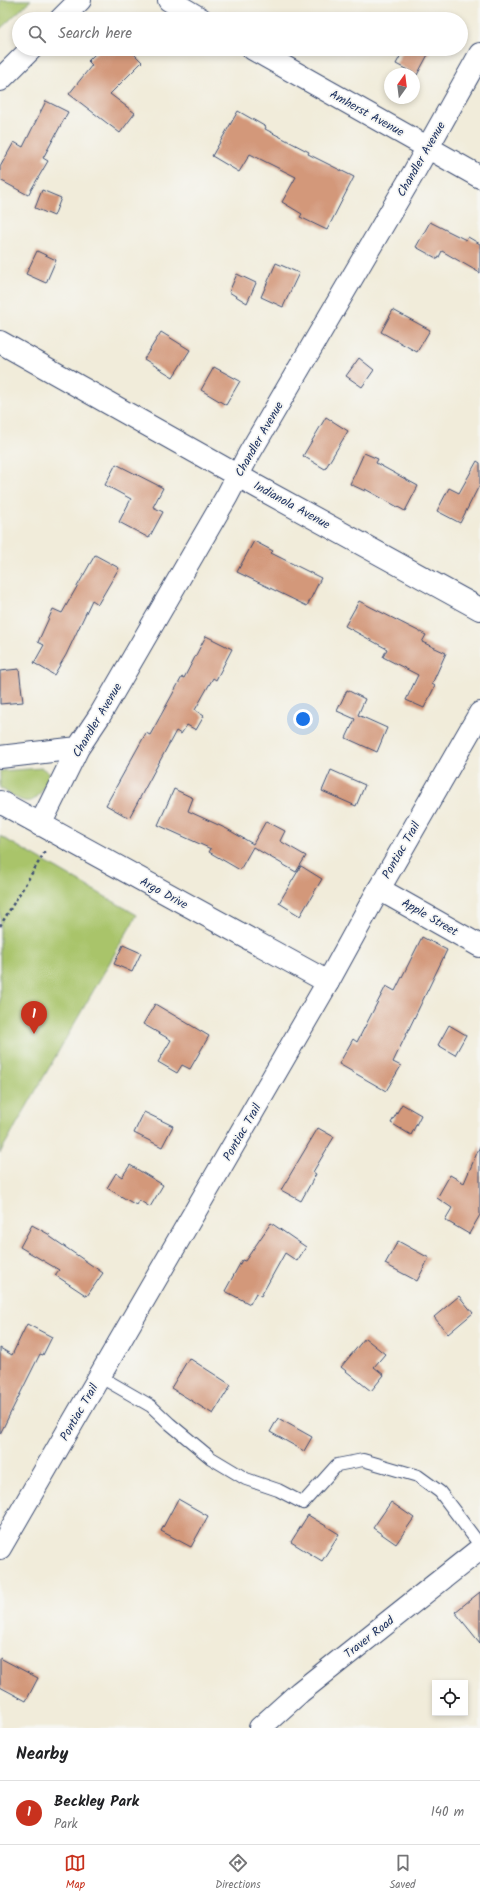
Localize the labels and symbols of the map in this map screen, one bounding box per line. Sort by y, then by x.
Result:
north arrow [384,68,420,104]
street label: Amherst Avenue [326,85,408,142]
street label: Chandler Avenue [392,118,451,200]
street label: Chandler Avenue [230,398,289,480]
street label: Indianola Avenue [250,476,334,535]
street label: Chandler Avenue [68,679,128,761]
your location [293,709,313,729]
street label: Pontiac Trail [377,818,426,882]
street label: Argo Drive [136,872,192,915]
street label: Apple Street [398,894,462,941]
pin: 1 [21,1001,47,1034]
street label: Pontiac Trail [218,1100,267,1164]
street label: Pontiac Trail [55,1380,104,1444]
street label: Traver Road [340,1611,399,1663]

